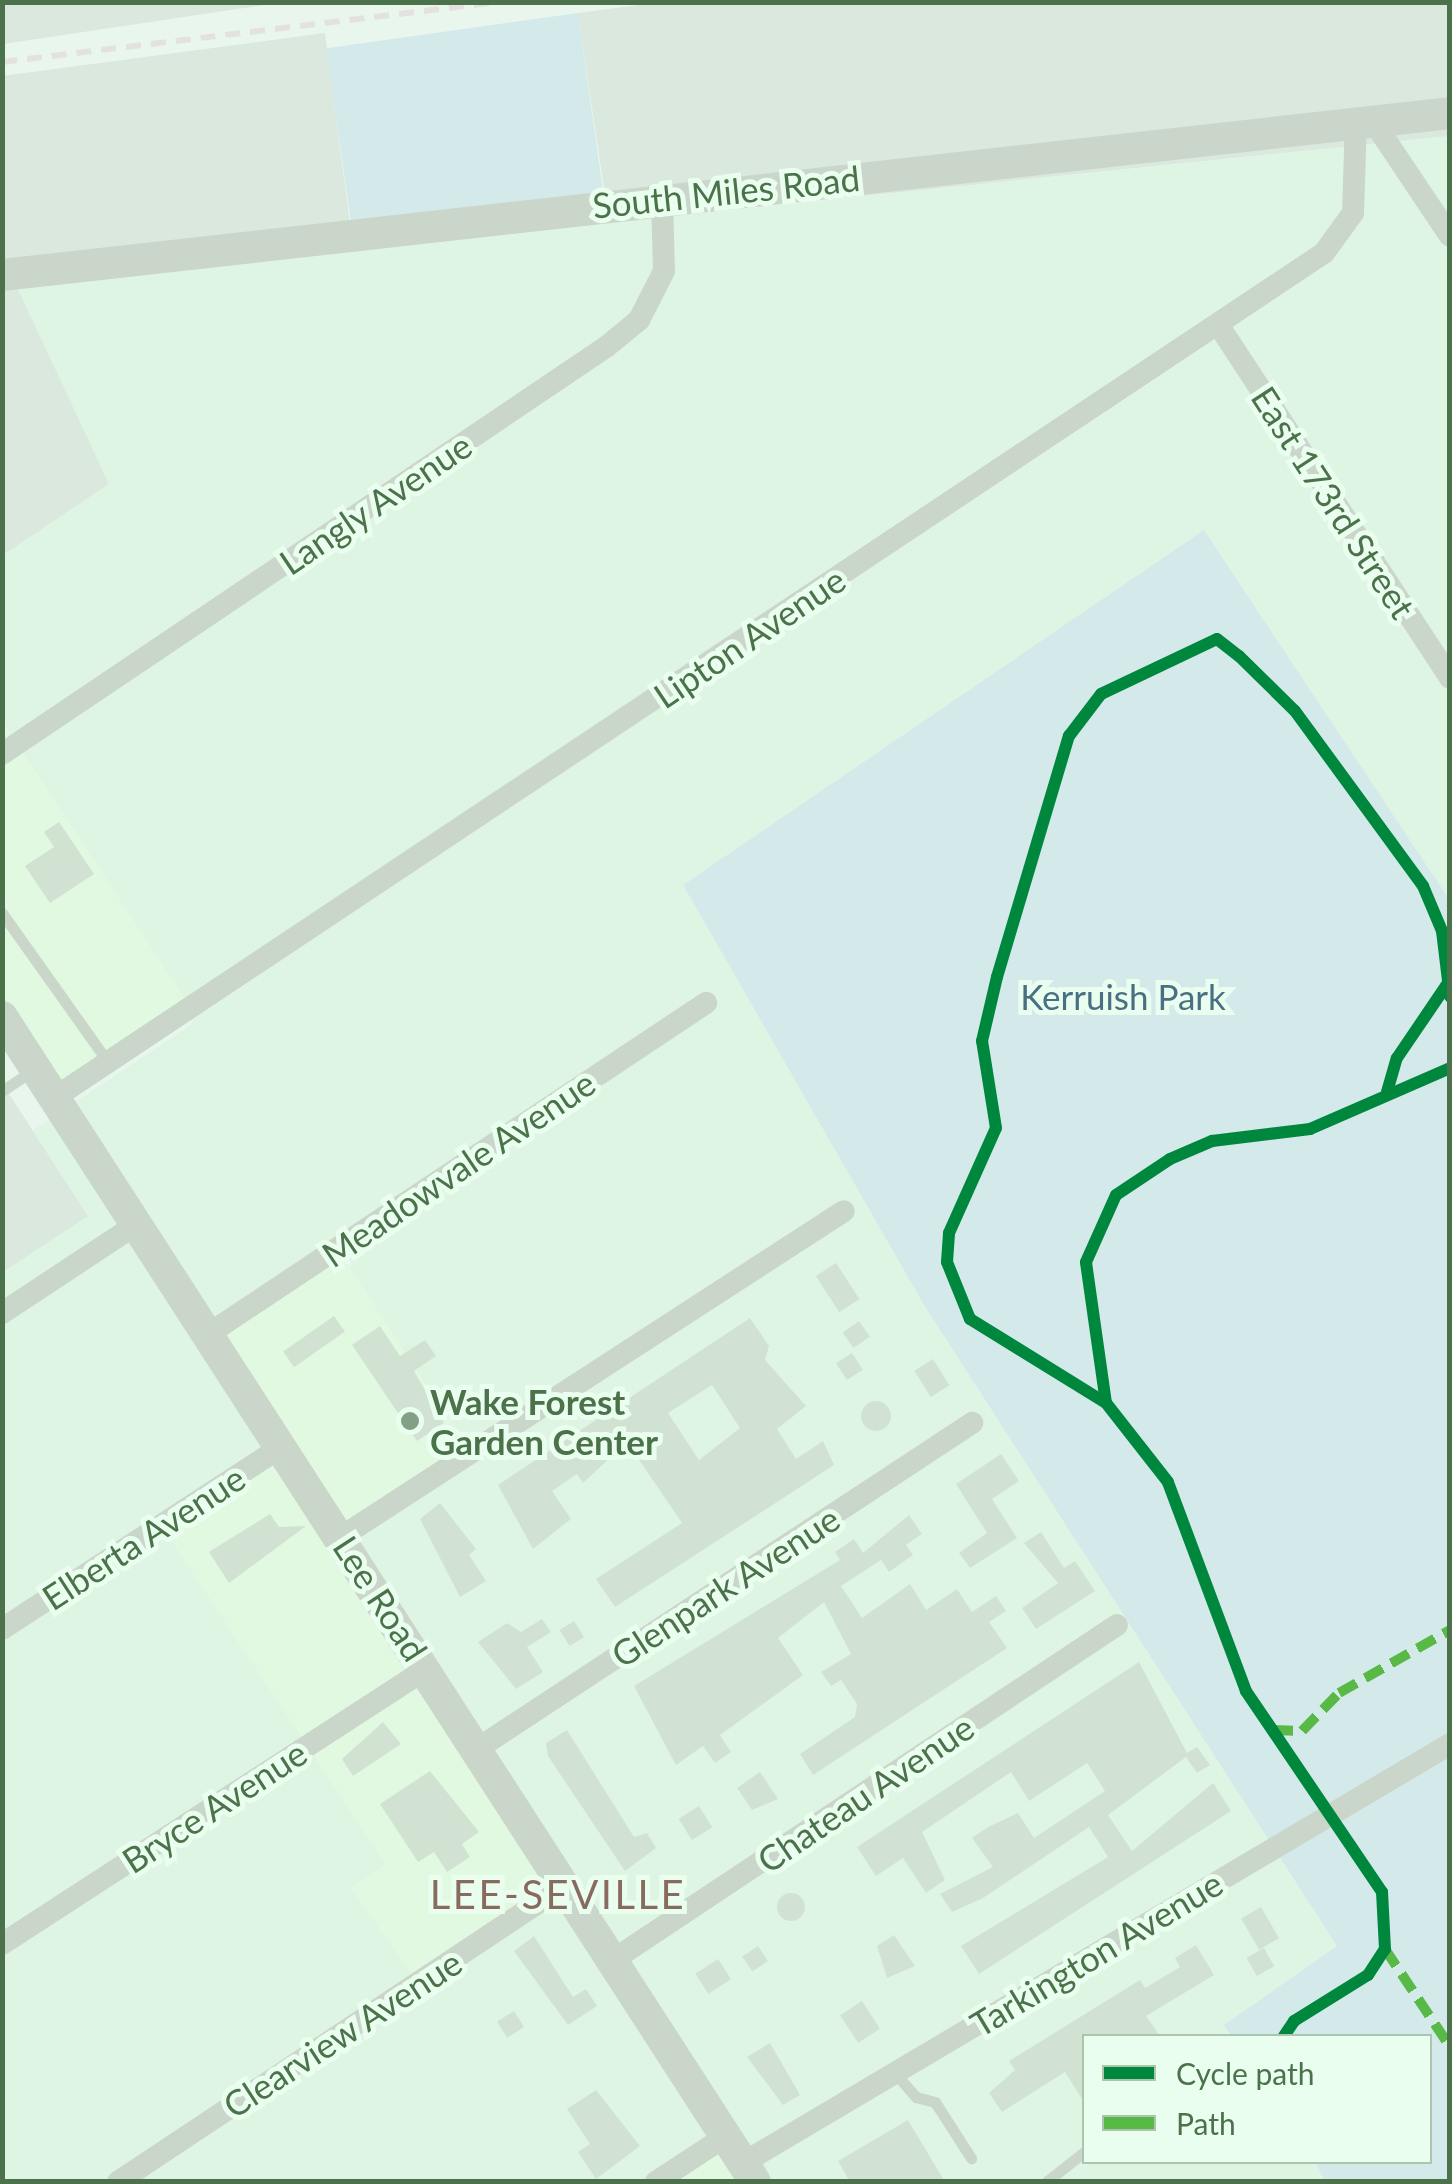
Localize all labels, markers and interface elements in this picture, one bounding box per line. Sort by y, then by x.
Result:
street label: South Miles Road [590,156,862,226]
street label: East 173rd Street [1243,378,1425,626]
street label: Langly Avenue [270,423,480,583]
street label: Lipton Avenue [645,557,853,717]
park label: Kerruish Park [1020,975,1226,1017]
street label: Meadowvale Avenue [313,1061,603,1275]
place label: Wake Forest Garden Center [430,1380,658,1462]
marker: Wake Forest Garden Center [399,1410,421,1432]
street label: Elberta Avenue [33,1456,253,1618]
street label: Glenpark Avenue [603,1496,847,1676]
street label: Lee Road [325,1528,437,1668]
street label: Chateau Avenue [748,1705,982,1881]
street label: Bryce Avenue [114,1731,314,1881]
street label: Tarkington Avenue [962,1861,1230,2045]
district label: LEE-SEVILLE [430,1870,686,1918]
street label: Clearview Avenue [214,1940,470,2126]
legend [1082,2034,1432,2164]
text: Cycle path [1176,2055,1315,2091]
text: Path [1176,2105,1236,2141]

